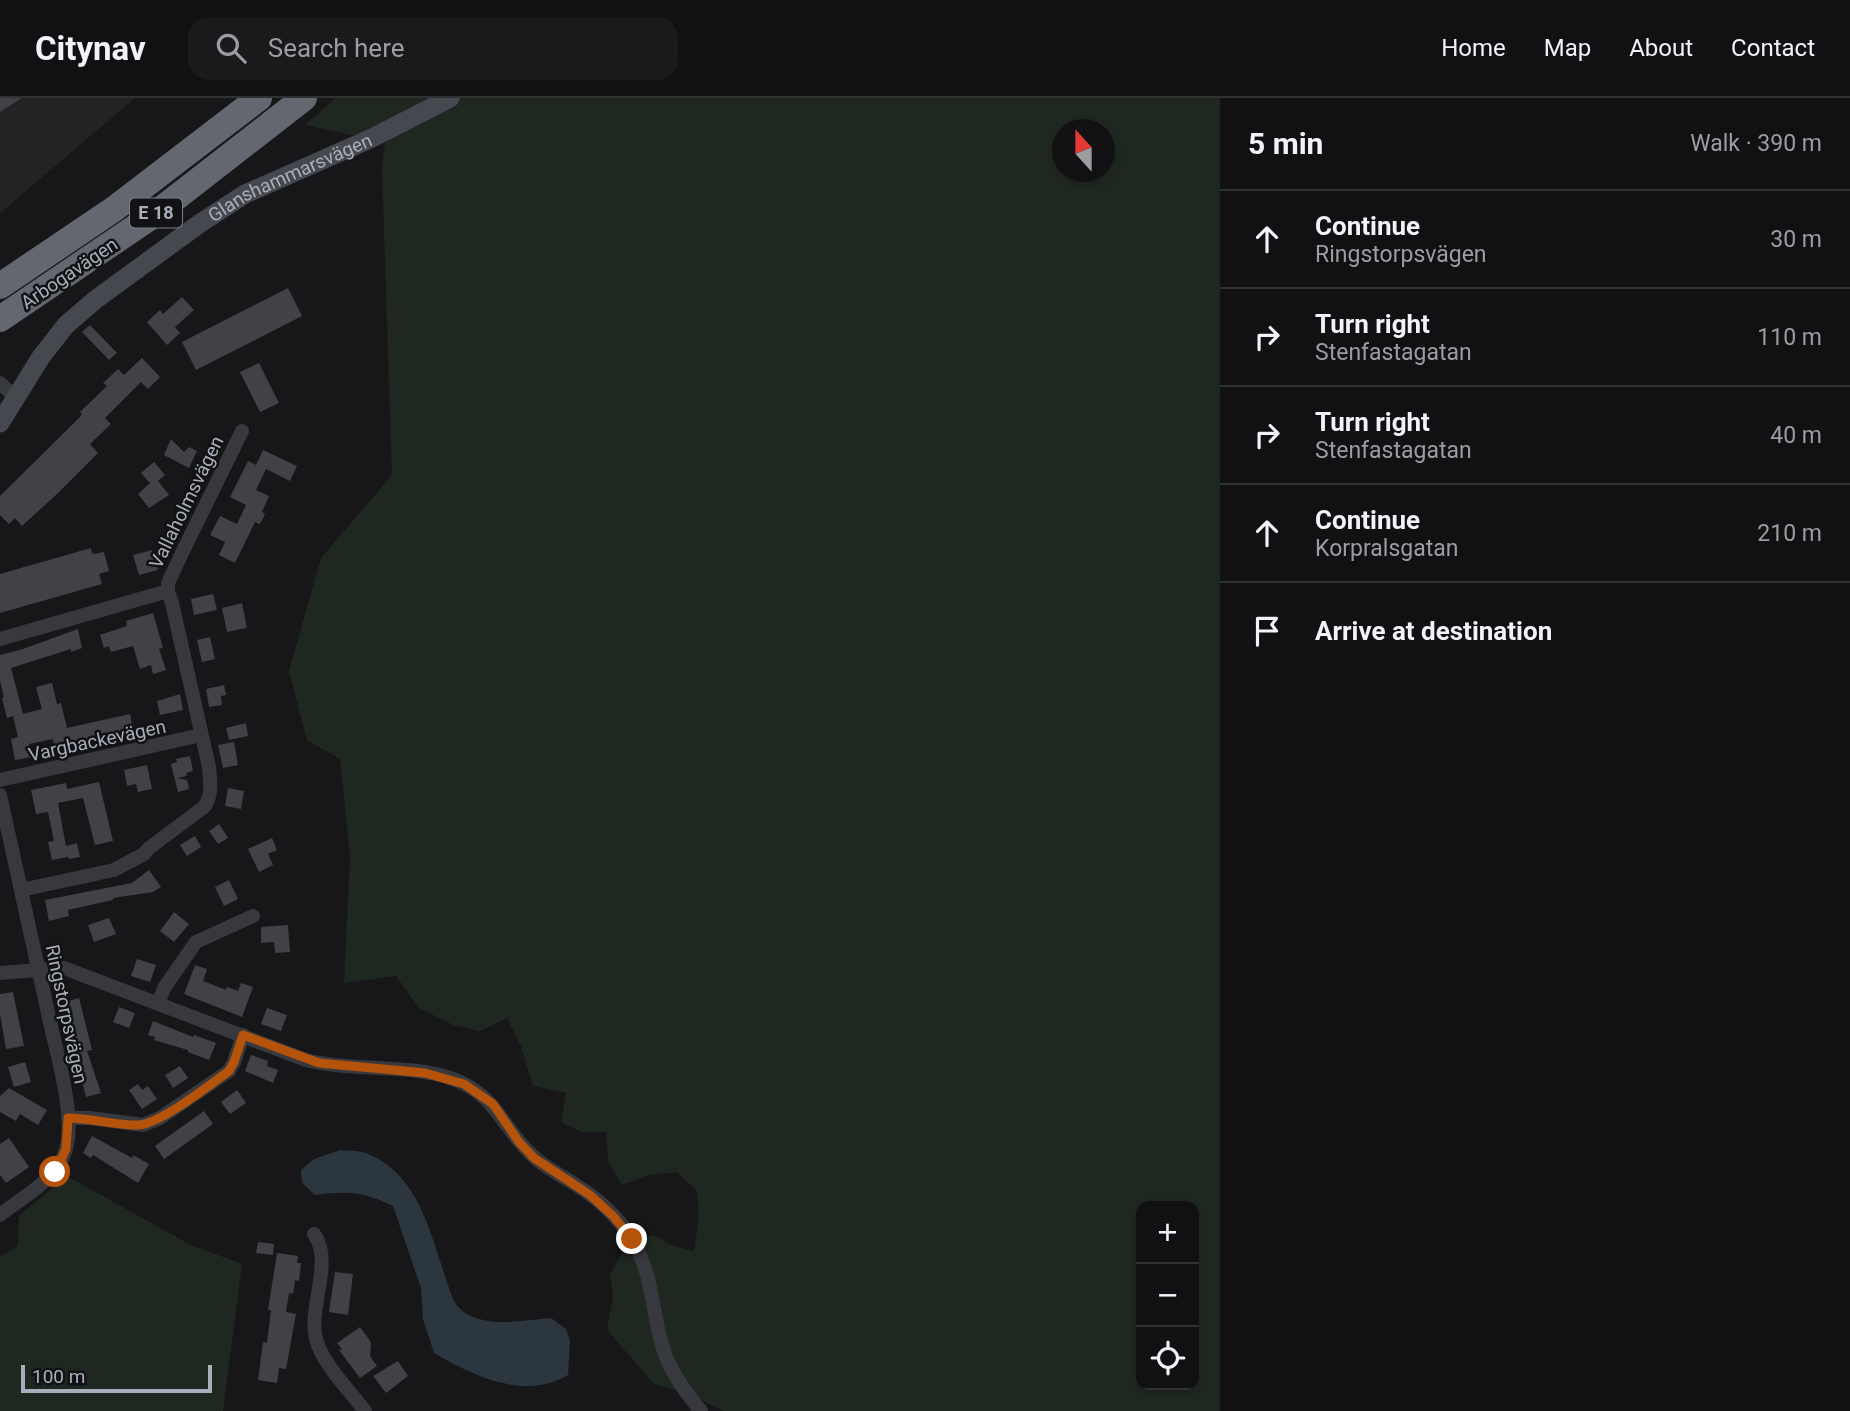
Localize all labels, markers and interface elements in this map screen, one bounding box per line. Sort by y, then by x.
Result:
search box [188,17,678,80]
text: Citynav [35,29,146,68]
icon: search [212,29,250,67]
text: Search here [268,33,405,63]
text: Home [1441,34,1506,62]
text: Map [1544,34,1591,62]
text: About [1629,34,1693,62]
text: Contact [1731,34,1815,62]
north arrow [1052,119,1115,182]
text: 5 min [1248,126,1323,161]
street label: Glanshammarsvägen [204,128,376,227]
text: Walk · 390 m [1690,130,1822,157]
road number: E 18 [130,198,182,228]
text: Continue [1315,211,1420,241]
icon: ahead [1248,220,1286,258]
text: 30 m [1770,226,1822,253]
street label: Arbogavägen [16,233,122,314]
text: Ringstorpsvägen [1315,241,1487,268]
text: Turn right [1315,309,1430,339]
icon: right [1248,318,1286,356]
text: 110 m [1757,324,1822,351]
text: Stenfastagatan [1315,339,1472,366]
text: Turn right [1315,407,1430,437]
icon: right [1248,416,1286,454]
text: 40 m [1770,422,1822,449]
street label: Vallaholmsvägen [144,432,228,572]
text: Stenfastagatan [1315,437,1472,464]
text: Continue [1315,505,1420,535]
icon: ahead [1248,514,1286,552]
text: 210 m [1757,520,1822,547]
text: Korpralsgatan [1315,535,1458,562]
icon: arrive [1248,612,1286,650]
text: Arrive at destination [1315,616,1552,646]
street label: Vargbackevägen [26,715,168,766]
street label: Ringstorpsvägen [41,942,92,1086]
route start [39,1156,70,1187]
map controls [1136,1201,1199,1390]
button: + [1136,1201,1199,1264]
route end [616,1223,647,1254]
button: − [1136,1264,1199,1327]
button: locate [1136,1327,1199,1390]
scale bar [21,1362,212,1394]
text: 100 m [32,1365,85,1388]

